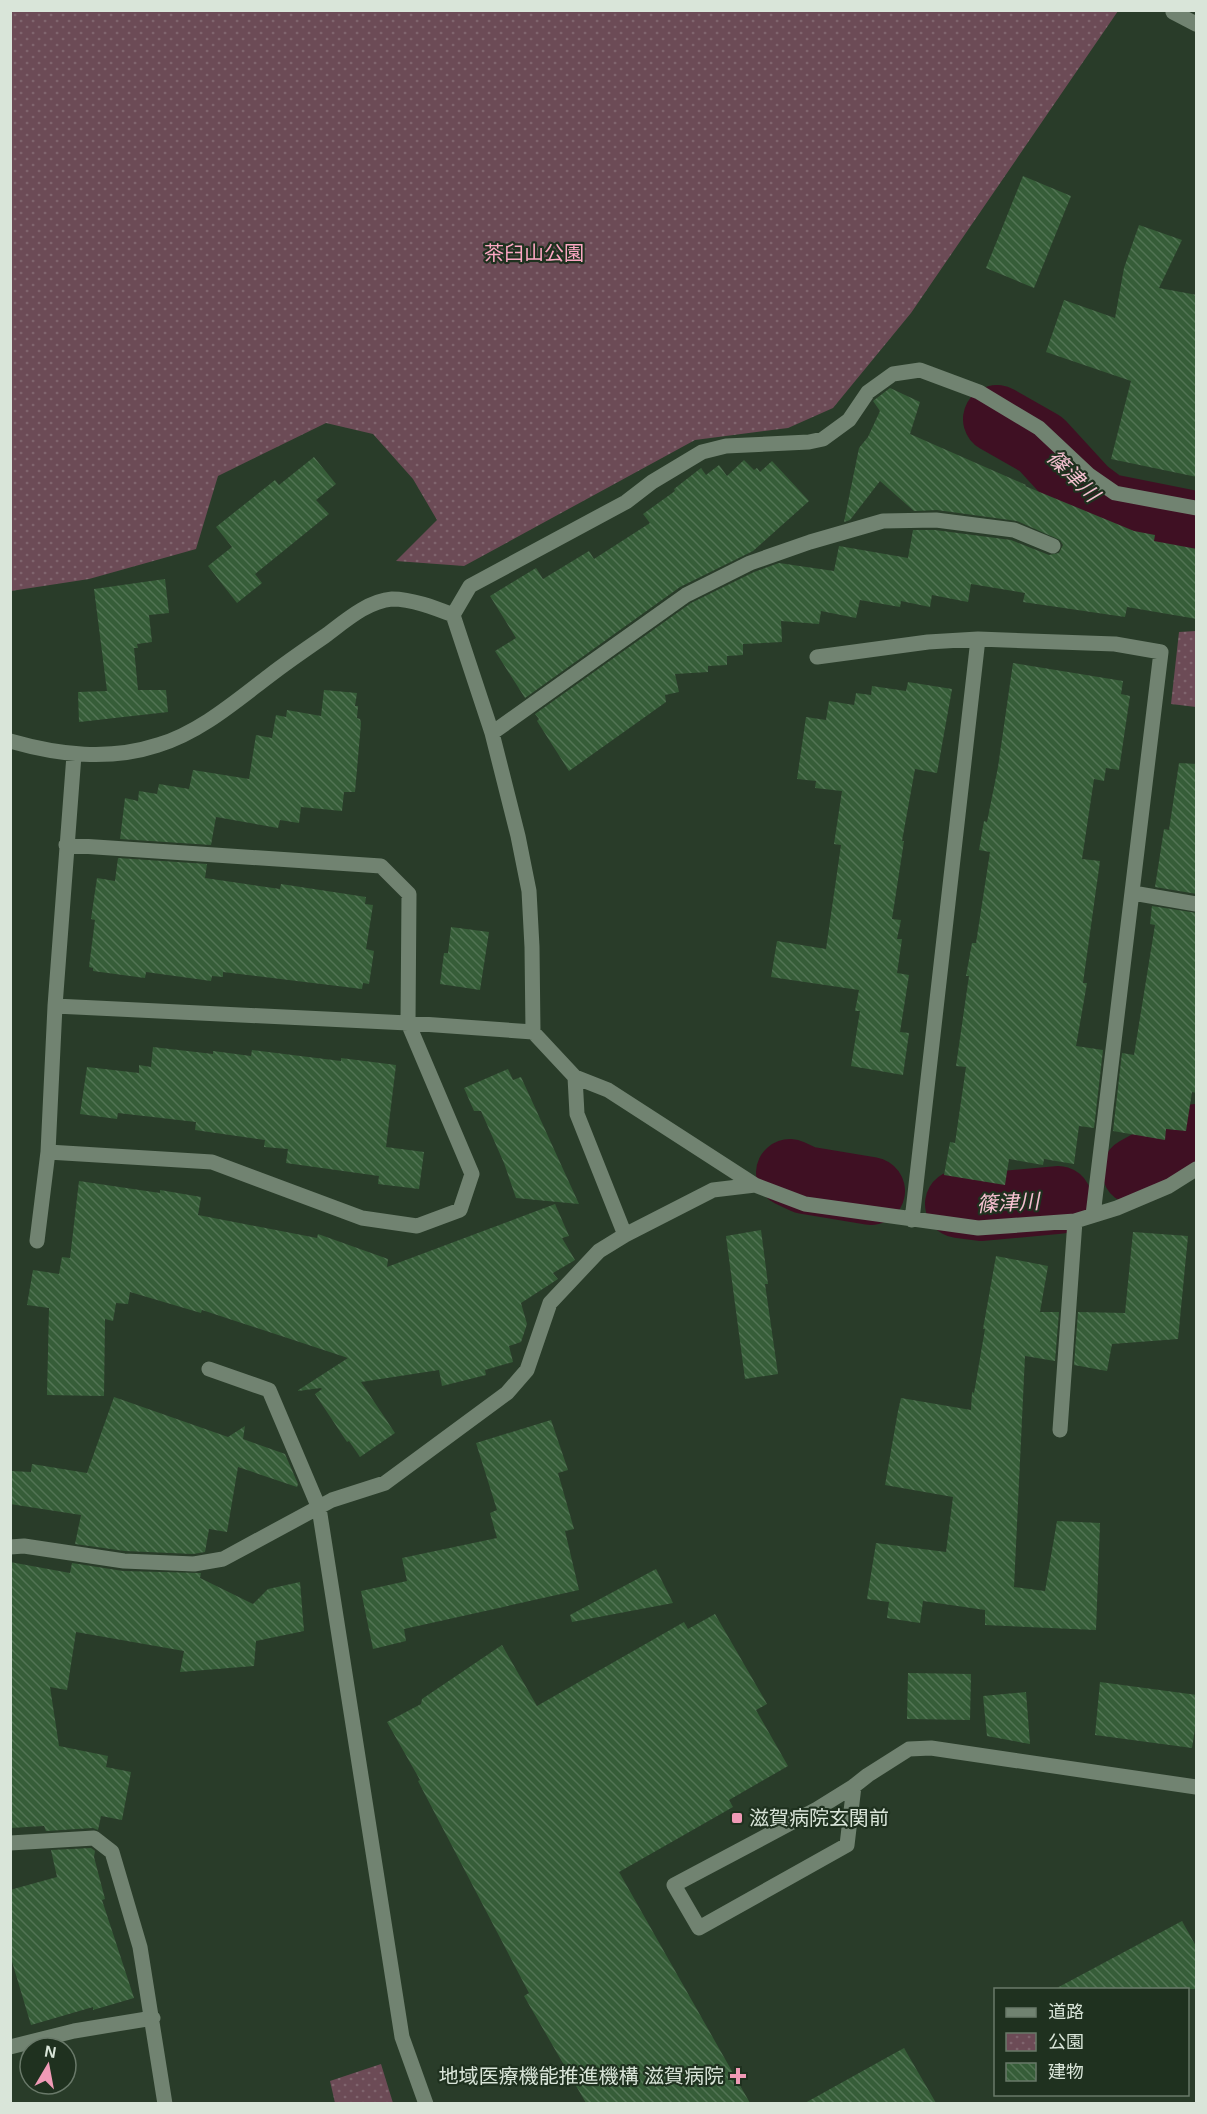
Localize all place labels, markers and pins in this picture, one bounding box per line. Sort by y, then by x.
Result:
place label: 滋賀病院玄関前 [749,1807,889,1829]
marker: 滋賀病院玄関前 [730,1811,744,1825]
place label: 地域医療機能推進機構 滋賀病院 [438,2065,724,2087]
marker: 地域医療機能推進機構 滋賀病院 [729,2067,747,2085]

